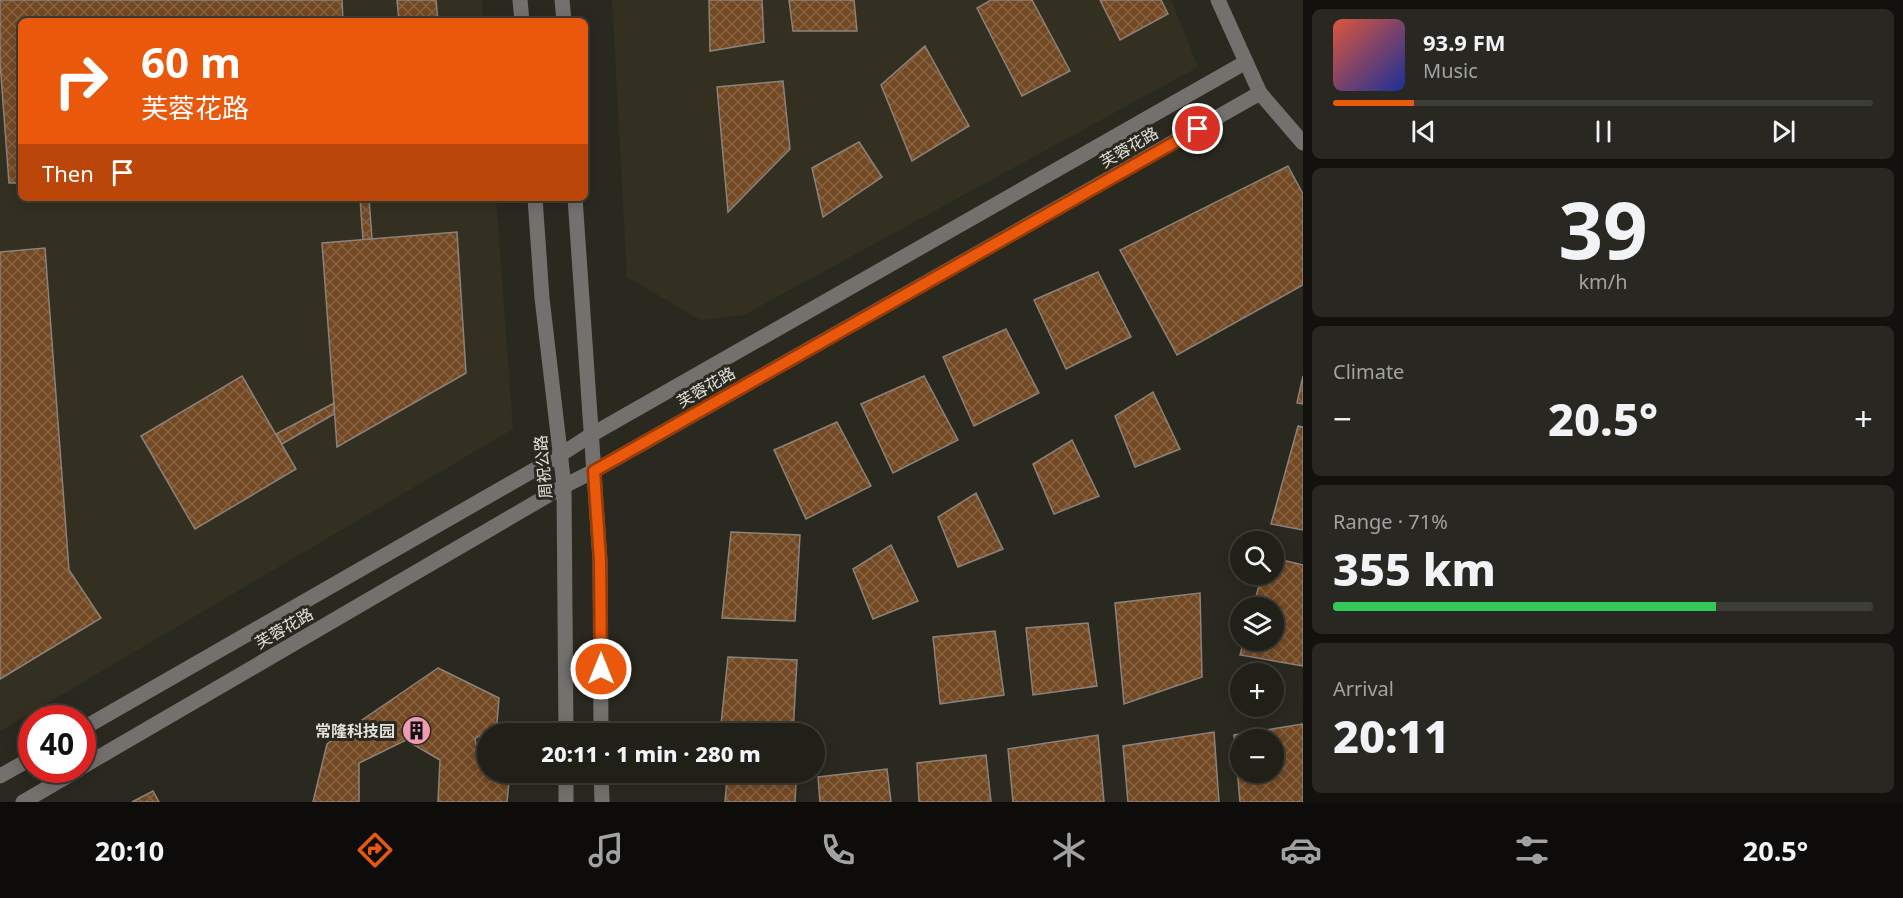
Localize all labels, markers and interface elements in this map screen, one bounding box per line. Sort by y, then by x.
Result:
text: 93.9 FM [1423,27,1505,57]
text: 60 m [141,33,241,90]
icon: right [42,42,120,120]
text: Music [1423,57,1478,84]
text: 芙蓉花路 [141,89,249,126]
pin [1172,103,1223,154]
icon: arrive [1181,112,1214,145]
icon: previous [1407,115,1440,148]
icon: pause [1587,115,1620,148]
icon: next [1767,115,1800,148]
street label: 芙蓉花路 [1096,121,1162,173]
icon: arrive [106,156,139,189]
text: Then [42,158,94,188]
text: 39 [1558,176,1648,282]
text: km/h [1578,268,1628,295]
text: Climate [1333,358,1404,385]
street label: 芙蓉花路 [673,361,739,413]
text: 20.5° [1548,388,1658,449]
text: − [1333,396,1352,441]
text: + [1854,396,1873,441]
street label: 周祝公路 [529,434,557,500]
text: Range · 71% [1333,508,1448,535]
map controls [1230,531,1284,783]
button: search [1230,531,1284,585]
text: 355 km [1333,538,1496,599]
button: layers [1230,597,1284,651]
street label: 芙蓉花路 [251,602,317,654]
position arrow [569,637,633,701]
button: + [1230,663,1284,717]
text: Arrival [1333,675,1394,702]
speed limit sign: 40 [18,705,96,783]
text: 20:11 [1333,705,1450,766]
building icon: 常隆科技园 [400,715,432,747]
place label: 常隆科技园 [315,720,395,742]
button: − [1230,729,1284,783]
text: 20:11 · 1 min · 280 m [541,738,761,768]
icon: directions [354,829,396,871]
icon: music [585,829,627,871]
icon: phone [817,829,859,871]
icon: climate [1048,829,1090,871]
icon: car [1280,829,1322,871]
icon: filters [1511,829,1553,871]
text: 20:10 [95,832,164,869]
text: 20.5° [1743,832,1808,869]

